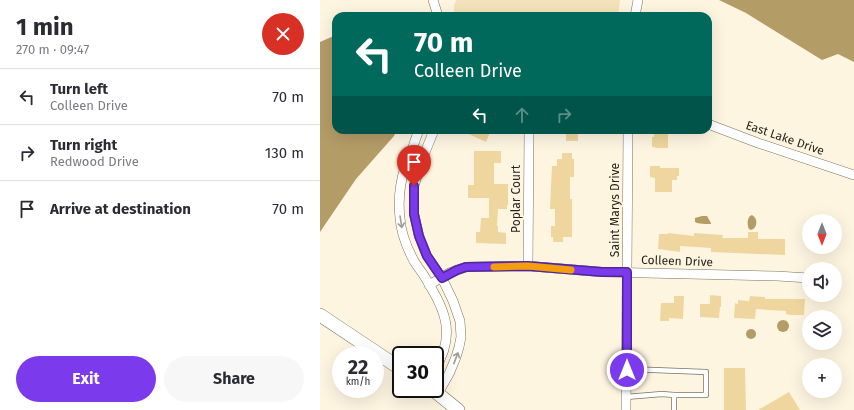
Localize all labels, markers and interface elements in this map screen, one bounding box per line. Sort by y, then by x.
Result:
text: 1 min [16,13,74,41]
button: close [262,13,304,55]
text: 70 m [414,26,473,59]
icon: left [348,28,400,80]
text: 270 m · 09:47 [16,42,89,57]
text: Colleen Drive [414,60,522,82]
text: Turn left [50,80,108,98]
icon: left [16,86,38,108]
text: 70 m [272,88,304,106]
text: Colleen Drive [50,98,128,113]
icon: left [469,104,491,126]
icon: ahead [511,104,533,126]
icon: right [553,104,575,126]
street label: East Lake Drive [744,118,826,158]
text: Turn right [50,136,117,154]
icon: right [16,142,38,164]
text: 130 m [265,144,304,162]
pin [397,145,431,186]
icon: arrive [403,151,425,173]
text: Redwood Drive [50,154,139,169]
street label: Saint Marys Drive [608,163,622,257]
street label: Poplar Court [509,164,523,233]
icon: arrive [16,198,38,220]
text: Arrive at destination [50,200,191,218]
text: 70 m [272,200,304,218]
north arrow [802,214,842,254]
map controls [802,214,842,398]
one-way arrow [397,215,405,228]
street label: Colleen Drive [641,253,713,269]
button: sound [802,262,842,302]
button: layers [802,310,842,350]
speed limit sign: 30 [392,346,444,398]
position arrow [606,349,648,391]
one-way arrow [452,353,460,365]
text: 22 [348,355,368,379]
button: Exit [16,356,156,402]
button: Share [164,356,304,402]
button: + [802,358,842,398]
text: km/h [346,376,370,388]

